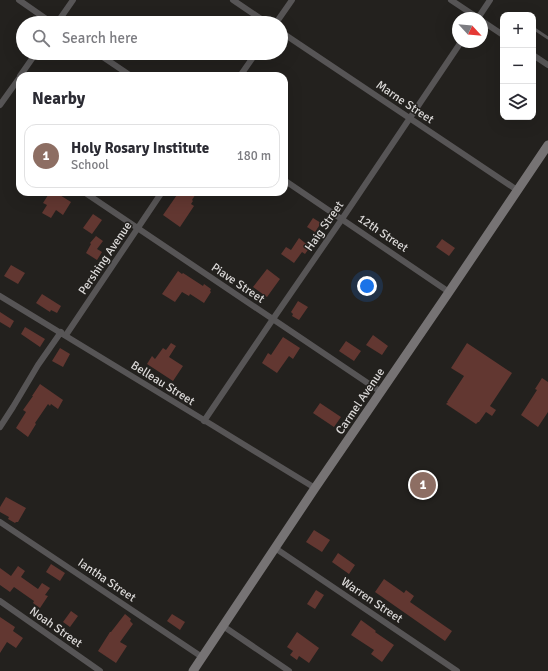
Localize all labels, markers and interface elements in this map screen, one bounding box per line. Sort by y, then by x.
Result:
north arrow [452,12,488,48]
map controls [500,12,536,120]
button: + [500,12,536,48]
search box [16,16,288,60]
icon: search [30,27,52,49]
text: Search here [62,29,138,47]
button: − [500,48,536,84]
street label: Marne Street [373,78,437,127]
button: layers [500,84,536,120]
text: Nearby [32,88,85,109]
text: Holy Rosary Institute [71,139,209,157]
text: 1 [42,148,50,164]
text: 180 m [237,148,271,164]
text: School [71,157,109,173]
street label: Haig Street [302,198,347,254]
street label: 12th Street [355,211,411,256]
street label: Pershing Avenue [75,219,135,298]
street label: Piave Street [208,260,267,307]
your location [357,276,377,296]
street label: Belleau Street [128,358,198,409]
street label: Carmel Avenue [333,365,388,437]
pin: 1 [410,470,436,500]
street label: Iantha Street [75,555,139,605]
street label: Warren Street [338,574,405,626]
street label: Noah Street [26,604,85,651]

